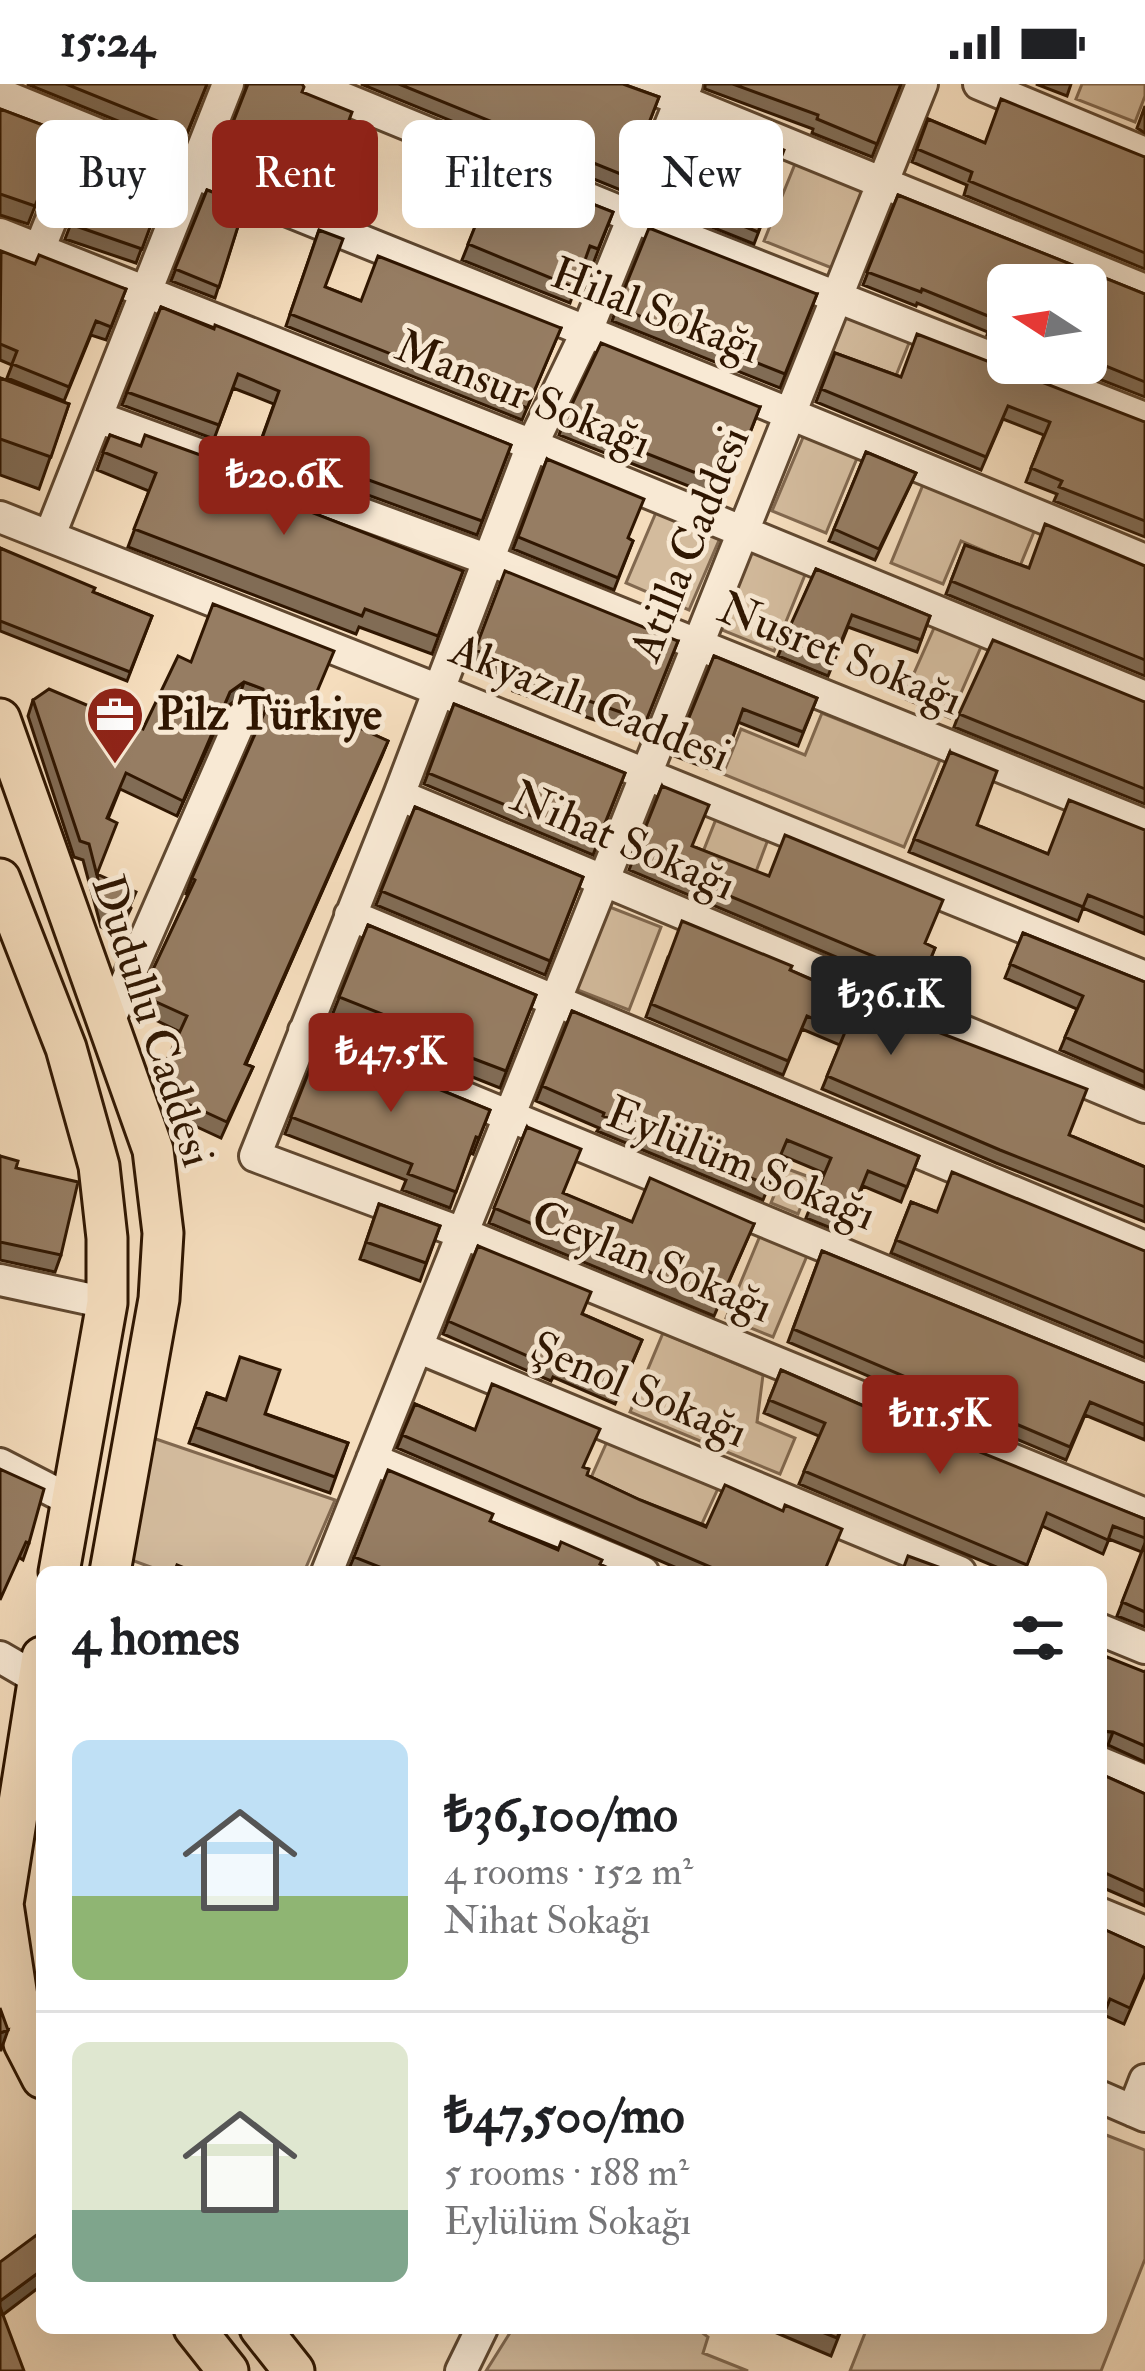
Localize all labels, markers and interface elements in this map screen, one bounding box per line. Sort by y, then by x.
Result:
text: 15:24 [60,14,154,70]
chip: Buy [36,120,188,228]
chip: Rent [212,120,378,228]
chip: Filters [402,120,595,228]
chip: New [619,120,783,228]
street label: Hilal Sokağı [543,245,769,377]
north arrow [987,264,1107,384]
map controls [987,264,1107,384]
street label: Mansur Sokağı [387,318,659,472]
street label: Atilla Caddesi [617,419,762,670]
pin: ₺20.6K [186,436,382,538]
text: ₺20.6K [226,450,342,499]
street label: Nusret Sokağı [710,580,970,728]
street label: Akyazılı Caddesi [441,621,738,785]
office icon: Pilz Türkiye [84,684,146,766]
place label: Pilz Türkiye [157,687,382,743]
street label: Nihat Sokağı [502,769,744,913]
street label: Dudullu Caddesi [79,868,225,1174]
pin: ₺36.1K [793,956,989,1058]
text: ₺36.1K [838,970,944,1019]
pin: ₺47.5K [293,1013,489,1115]
text: ₺47.5K [336,1027,446,1076]
street label: Eylülüm Sokağı [598,1085,884,1243]
street label: Ceylan Sokağı [524,1188,780,1336]
street label: Şenol Sokağı [522,1319,756,1461]
pin: ₺11.5K [842,1375,1038,1477]
text: ₺11.5K [889,1389,991,1438]
icon: filters [1005,1605,1071,1671]
text: 4 homes [72,1606,240,1670]
text: ₺36,100/mo [444,1783,678,1847]
icon: home [168,1788,312,1932]
text: 4 rooms · 152 m² [444,1847,693,1896]
text: Nihat Sokağı [444,1896,651,1945]
text: ₺47,500/mo [444,2084,685,2148]
icon: home [168,2090,312,2234]
text: 5 rooms · 188 m² [444,2148,689,2197]
text: Eylülüm Sokağı [444,2197,691,2246]

